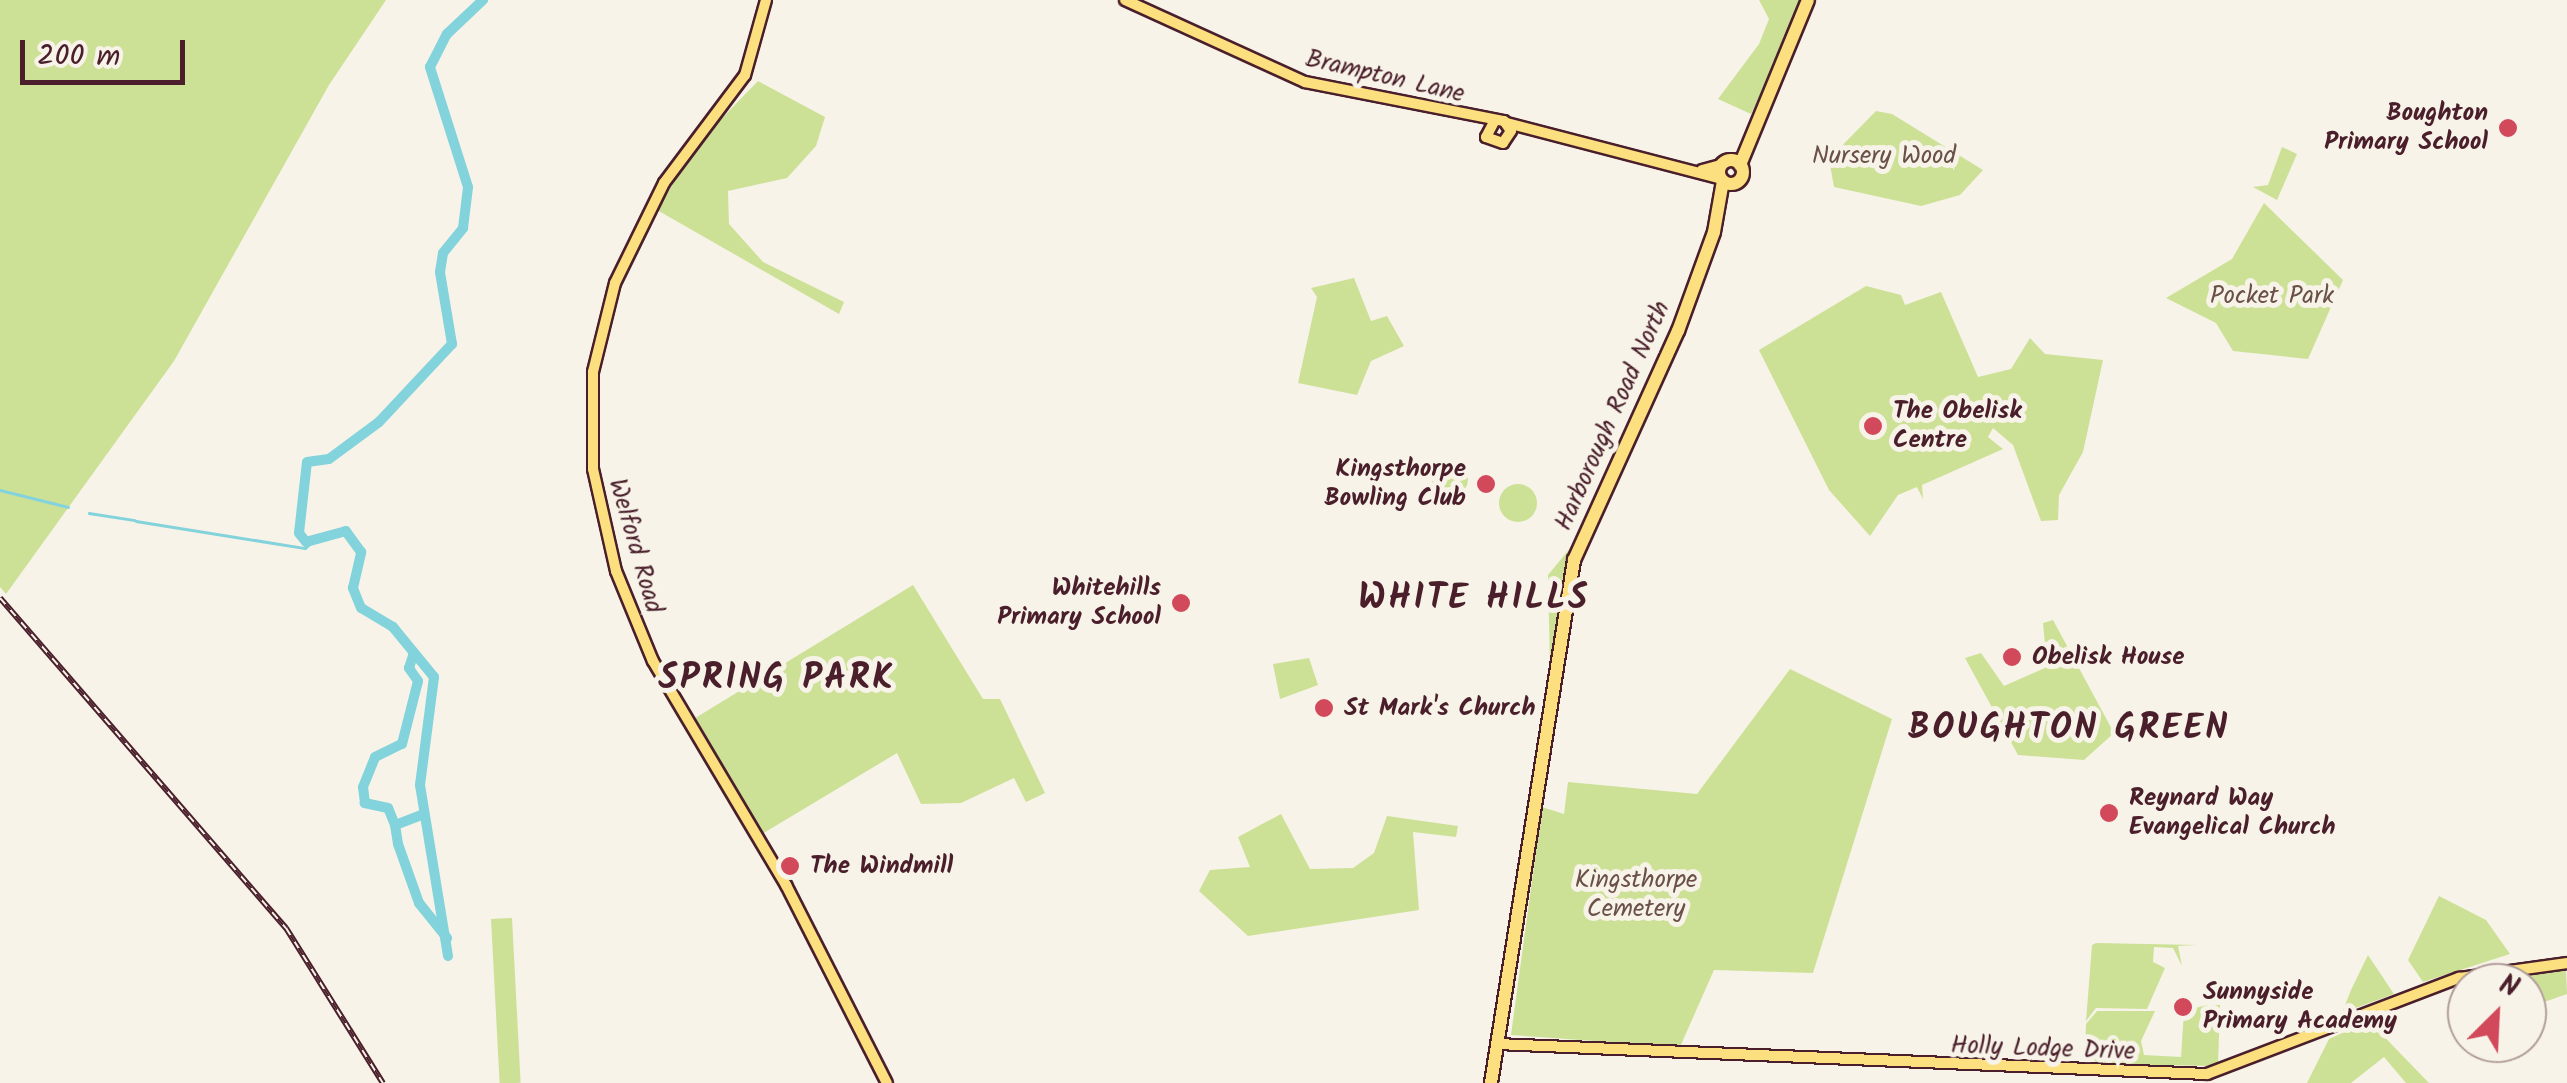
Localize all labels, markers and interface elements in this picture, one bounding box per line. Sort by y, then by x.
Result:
scale bar [25,20,190,82]
text: 200 m [37,33,120,81]
street label: Brampton Lane [1303,44,1467,110]
place label: Boughton Primary School [2324,99,2488,158]
marker: Boughton Primary School [2497,117,2519,139]
park label: Nursery Wood [1812,141,1956,171]
park label: Pocket Park [2210,281,2334,311]
street label: Harborough Road North [1549,297,1677,535]
place label: The Obelisk Centre [1893,397,2021,456]
marker: The Obelisk Centre [1862,415,1884,437]
place label: Kingsthorpe Bowling Club [1324,455,1466,514]
marker: Kingsthorpe Bowling Club [1475,473,1497,495]
street label: Welford Road [601,475,669,617]
place label: Whitehills Primary School [997,574,1161,633]
district label: WHITE HILLS [1358,578,1590,620]
marker: Whitehills Primary School [1170,592,1192,614]
place label: Obelisk House [2032,642,2184,672]
marker: Obelisk House [2001,646,2023,668]
district label: SPRING PARK [658,658,896,700]
place label: St Mark's Church [1344,693,1536,723]
marker: St Mark's Church [1313,697,1335,719]
district label: BOUGHTON GREEN [1908,708,2230,750]
place label: Reynard Way Evangelical Church [2129,784,2336,843]
marker: Reynard Way Evangelical Church [2098,802,2120,824]
place label: The Windmill [810,851,953,881]
marker: The Windmill [779,855,801,877]
park label: Kingsthorpe Cemetery [1575,866,1697,925]
north arrow [2447,963,2547,1063]
text: N [2491,963,2526,1011]
place label: Sunnyside Primary Academy [2203,978,2397,1037]
marker: Sunnyside Primary Academy [2172,996,2194,1018]
street label: Holly Lodge Drive [1950,1031,2136,1067]

